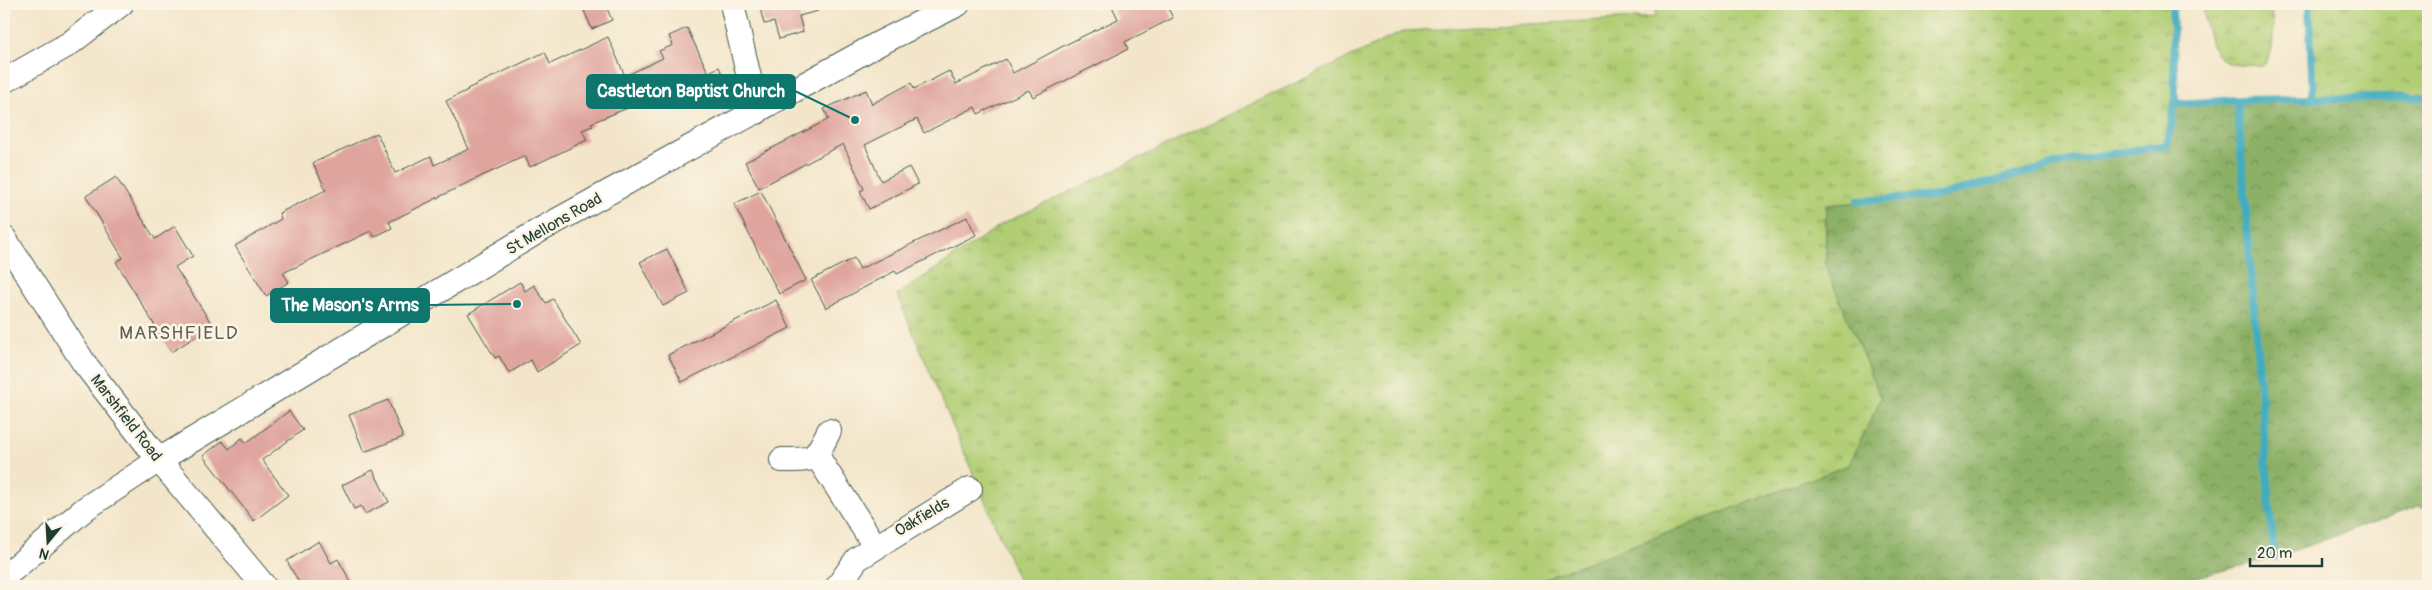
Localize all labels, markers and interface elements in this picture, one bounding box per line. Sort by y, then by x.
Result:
callout: Castleton Baptist Church [587,75,795,108]
text: Castleton Baptist Church [597,80,786,103]
street label: St Mellons Road [503,189,605,259]
callout: The Mason's Arms [271,289,429,322]
text: The Mason's Arms [280,294,420,317]
district label: MARSHFIELD [119,321,239,345]
street label: Marshfield Road [86,371,166,465]
street label: Oakfields [891,493,953,541]
north arrow [22,518,72,568]
scale bar [2250,535,2322,567]
text: N [37,544,51,563]
text: 20 m [2257,544,2292,563]

